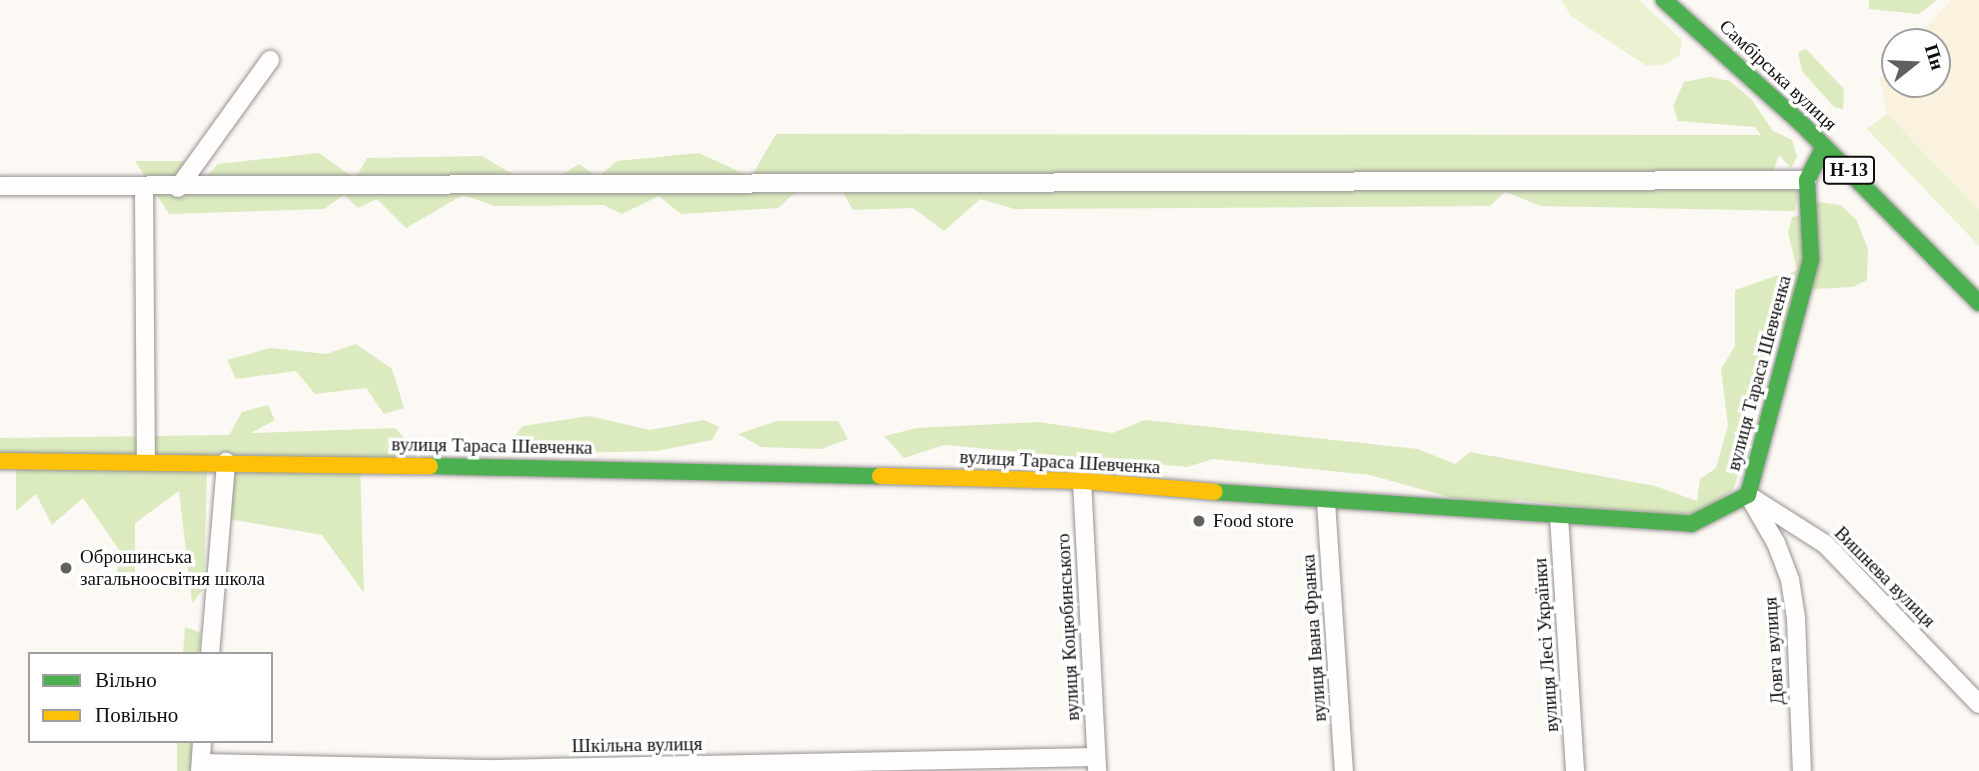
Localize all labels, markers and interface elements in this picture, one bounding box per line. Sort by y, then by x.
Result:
street label: Самбірська вулиця [1715,15,1841,135]
north arrow [1881,28,1951,98]
text: Пн [1921,41,1949,72]
road number: Н-13 [1823,155,1875,184]
street label: вулиця Тараса Шевченка [1722,273,1796,473]
street label: вулиця Тараса Шевченка [391,433,593,459]
street label: вулиця Тараса Шевченка [959,445,1161,479]
place label: Food store [1213,510,1294,532]
marker: Food store [1191,513,1207,529]
street label: Вишнева вулиця [1830,522,1940,632]
street label: вулиця Коцюбинського [1052,533,1084,721]
place label: Оброшинська загальноосвітня школа [80,546,265,590]
street label: вулиця Івана Франка [1297,554,1331,722]
street label: вулиця Лесі Українки [1529,557,1563,733]
marker: Оброшинська загальноосвітня школа [58,560,74,576]
street label: Довга вулиця [1759,596,1789,706]
legend [28,652,273,743]
text: Вільно [95,668,157,692]
text: Повільно [95,703,178,727]
street label: Шкільна вулиця [571,732,703,758]

